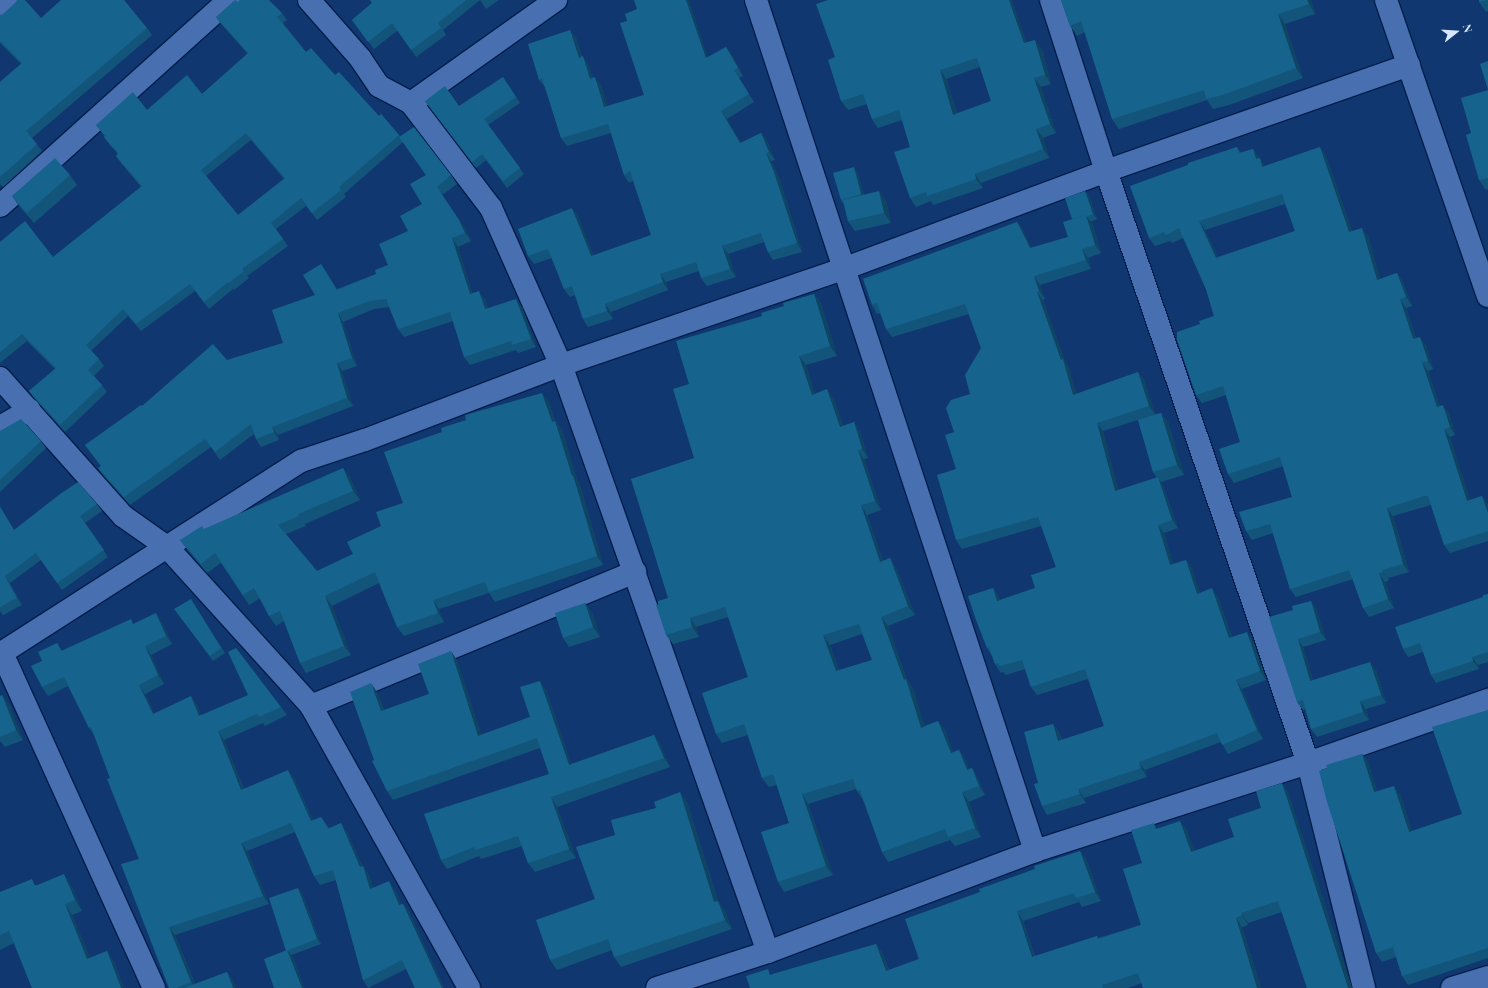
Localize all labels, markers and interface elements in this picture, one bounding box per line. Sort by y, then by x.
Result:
north arrow [1436,12,1476,52]
text: N [1460,22,1476,34]

